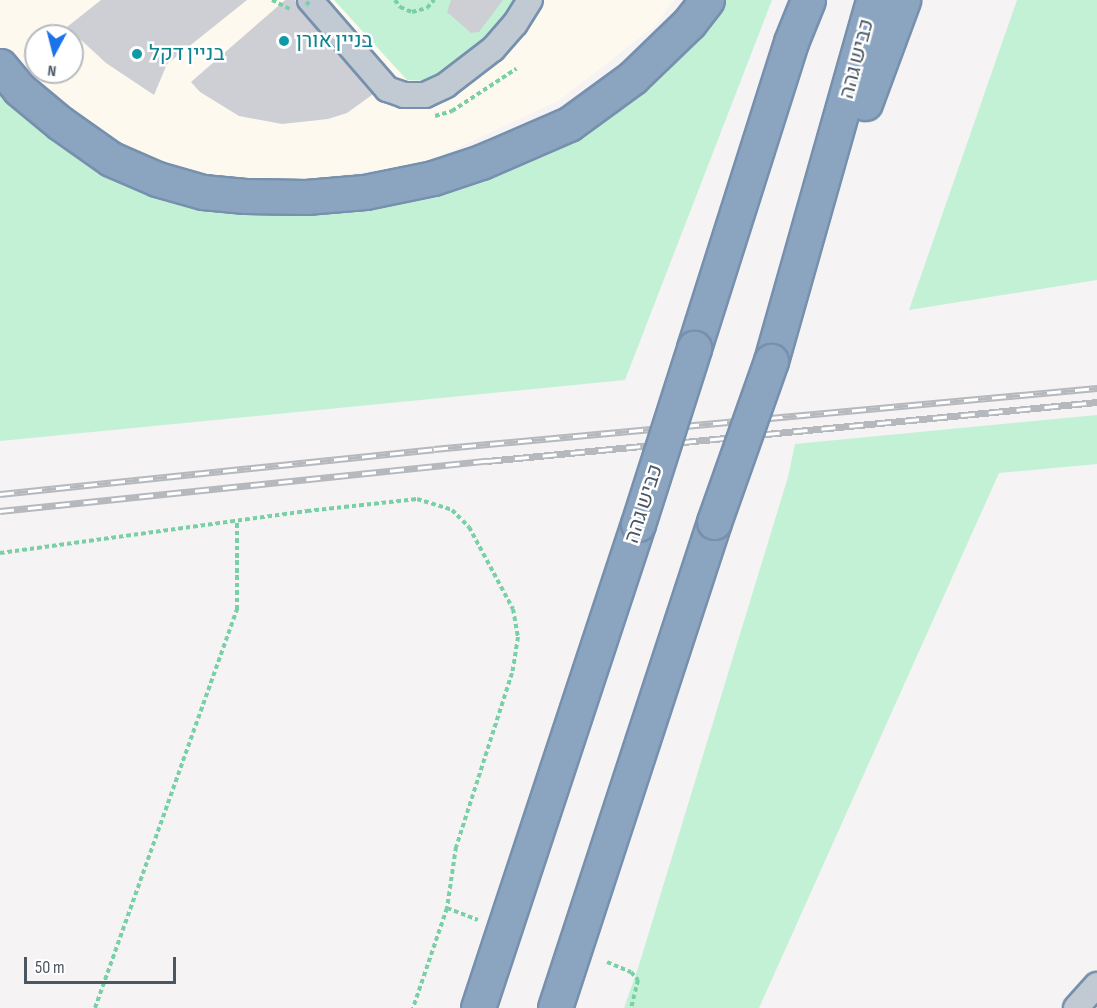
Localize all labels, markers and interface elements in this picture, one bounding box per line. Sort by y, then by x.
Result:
street label: כביש גהה [834,16,880,102]
north arrow [24,24,84,84]
place label: בניין אורן [296,28,373,54]
marker: בניין אורן [277,34,291,48]
place label: בניין דקל [149,41,225,67]
marker: בניין דקל [130,47,144,61]
text: N [47,60,57,80]
street label: כביש גהה [619,461,669,547]
scale bar [27,945,178,983]
text: 50 m [35,957,65,978]

